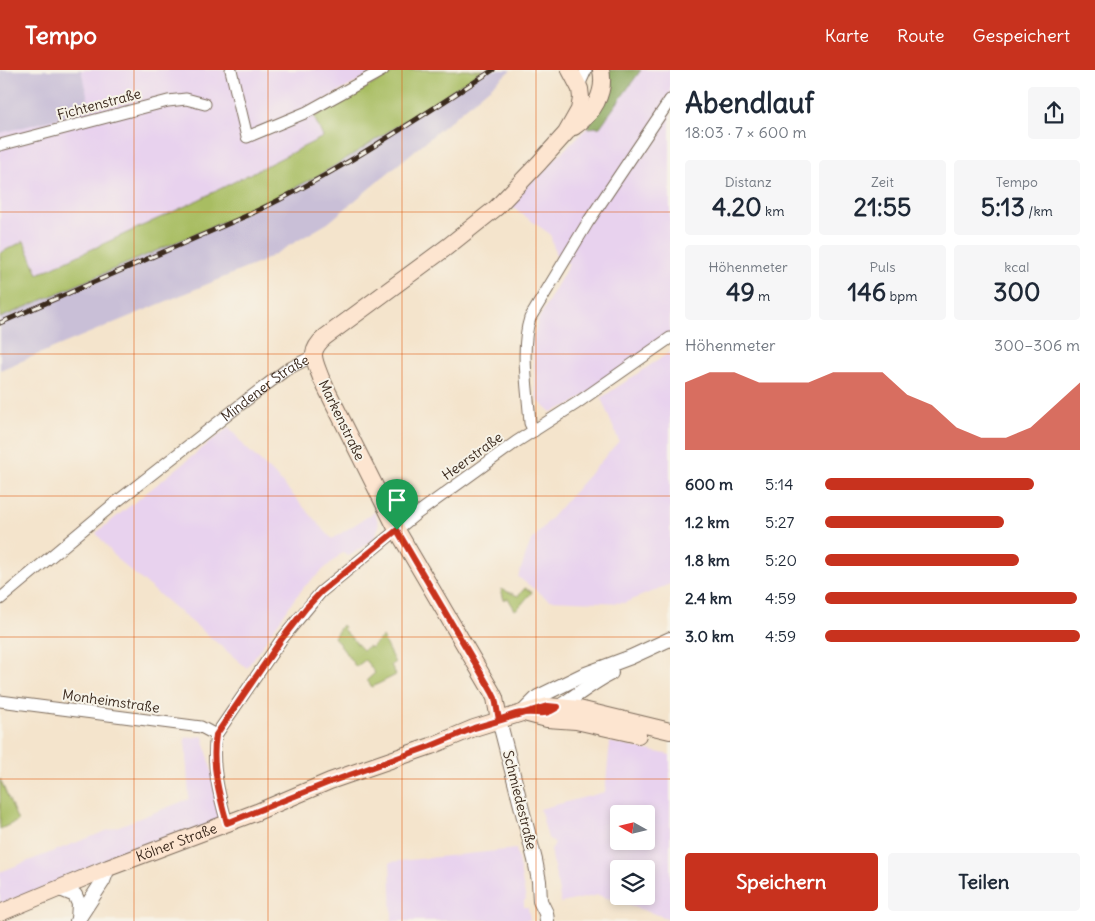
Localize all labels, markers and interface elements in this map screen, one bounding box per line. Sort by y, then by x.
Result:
text: Tempo [25,20,97,50]
text: Karte [825,24,869,47]
text: Route [897,24,944,47]
text: Gespeichert [972,24,1070,47]
street label: Fichtenstraße [55,84,143,124]
text: Abendlauf [685,85,814,121]
button: share [1028,87,1080,139]
text: 18:03 · 7 × 600 m [685,122,807,142]
text: Distanz [725,173,772,191]
text: Zeit [871,173,894,191]
text: Tempo [996,173,1038,191]
text: 4.20 [712,191,762,223]
text: 21:55 [853,191,912,223]
text: 5:13 [981,191,1025,223]
text: km [762,202,784,220]
text: /km [1025,202,1053,220]
text: Höhenmeter [709,258,788,276]
text: Puls [869,258,896,276]
text: kcal [1004,258,1029,276]
text: 49 [726,276,755,308]
text: 146 [847,276,886,308]
text: 300 [993,276,1040,308]
text: m [755,287,770,305]
text: bpm [886,287,918,305]
text: Höhenmeter [685,335,776,355]
text: 300–306 m [994,335,1080,355]
street label: Mindener Straße [217,351,312,426]
street label: Markenstraße [315,377,369,463]
street label: Heerstraße [438,428,506,484]
text: 600 m [685,474,733,494]
text: 5:14 [765,474,793,494]
pin [376,479,418,530]
icon: arrive [383,486,411,514]
text: 1.2 km [685,512,729,532]
text: 5:27 [765,512,794,532]
text: 1.8 km [685,550,730,570]
text: 5:20 [765,550,797,570]
text: 2.4 km [685,588,732,608]
text: 4:59 [765,588,796,608]
text: 3.0 km [685,626,734,646]
text: 4:59 [765,626,796,646]
street label: Monheimstraße [61,685,161,717]
street label: Schmiedestraße [499,749,541,851]
north arrow [610,805,655,850]
map controls [610,805,655,905]
street label: Kölner Straße [133,819,219,866]
button: Speichern [685,853,878,911]
button: Teilen [888,853,1080,911]
button: layers [610,860,655,905]

